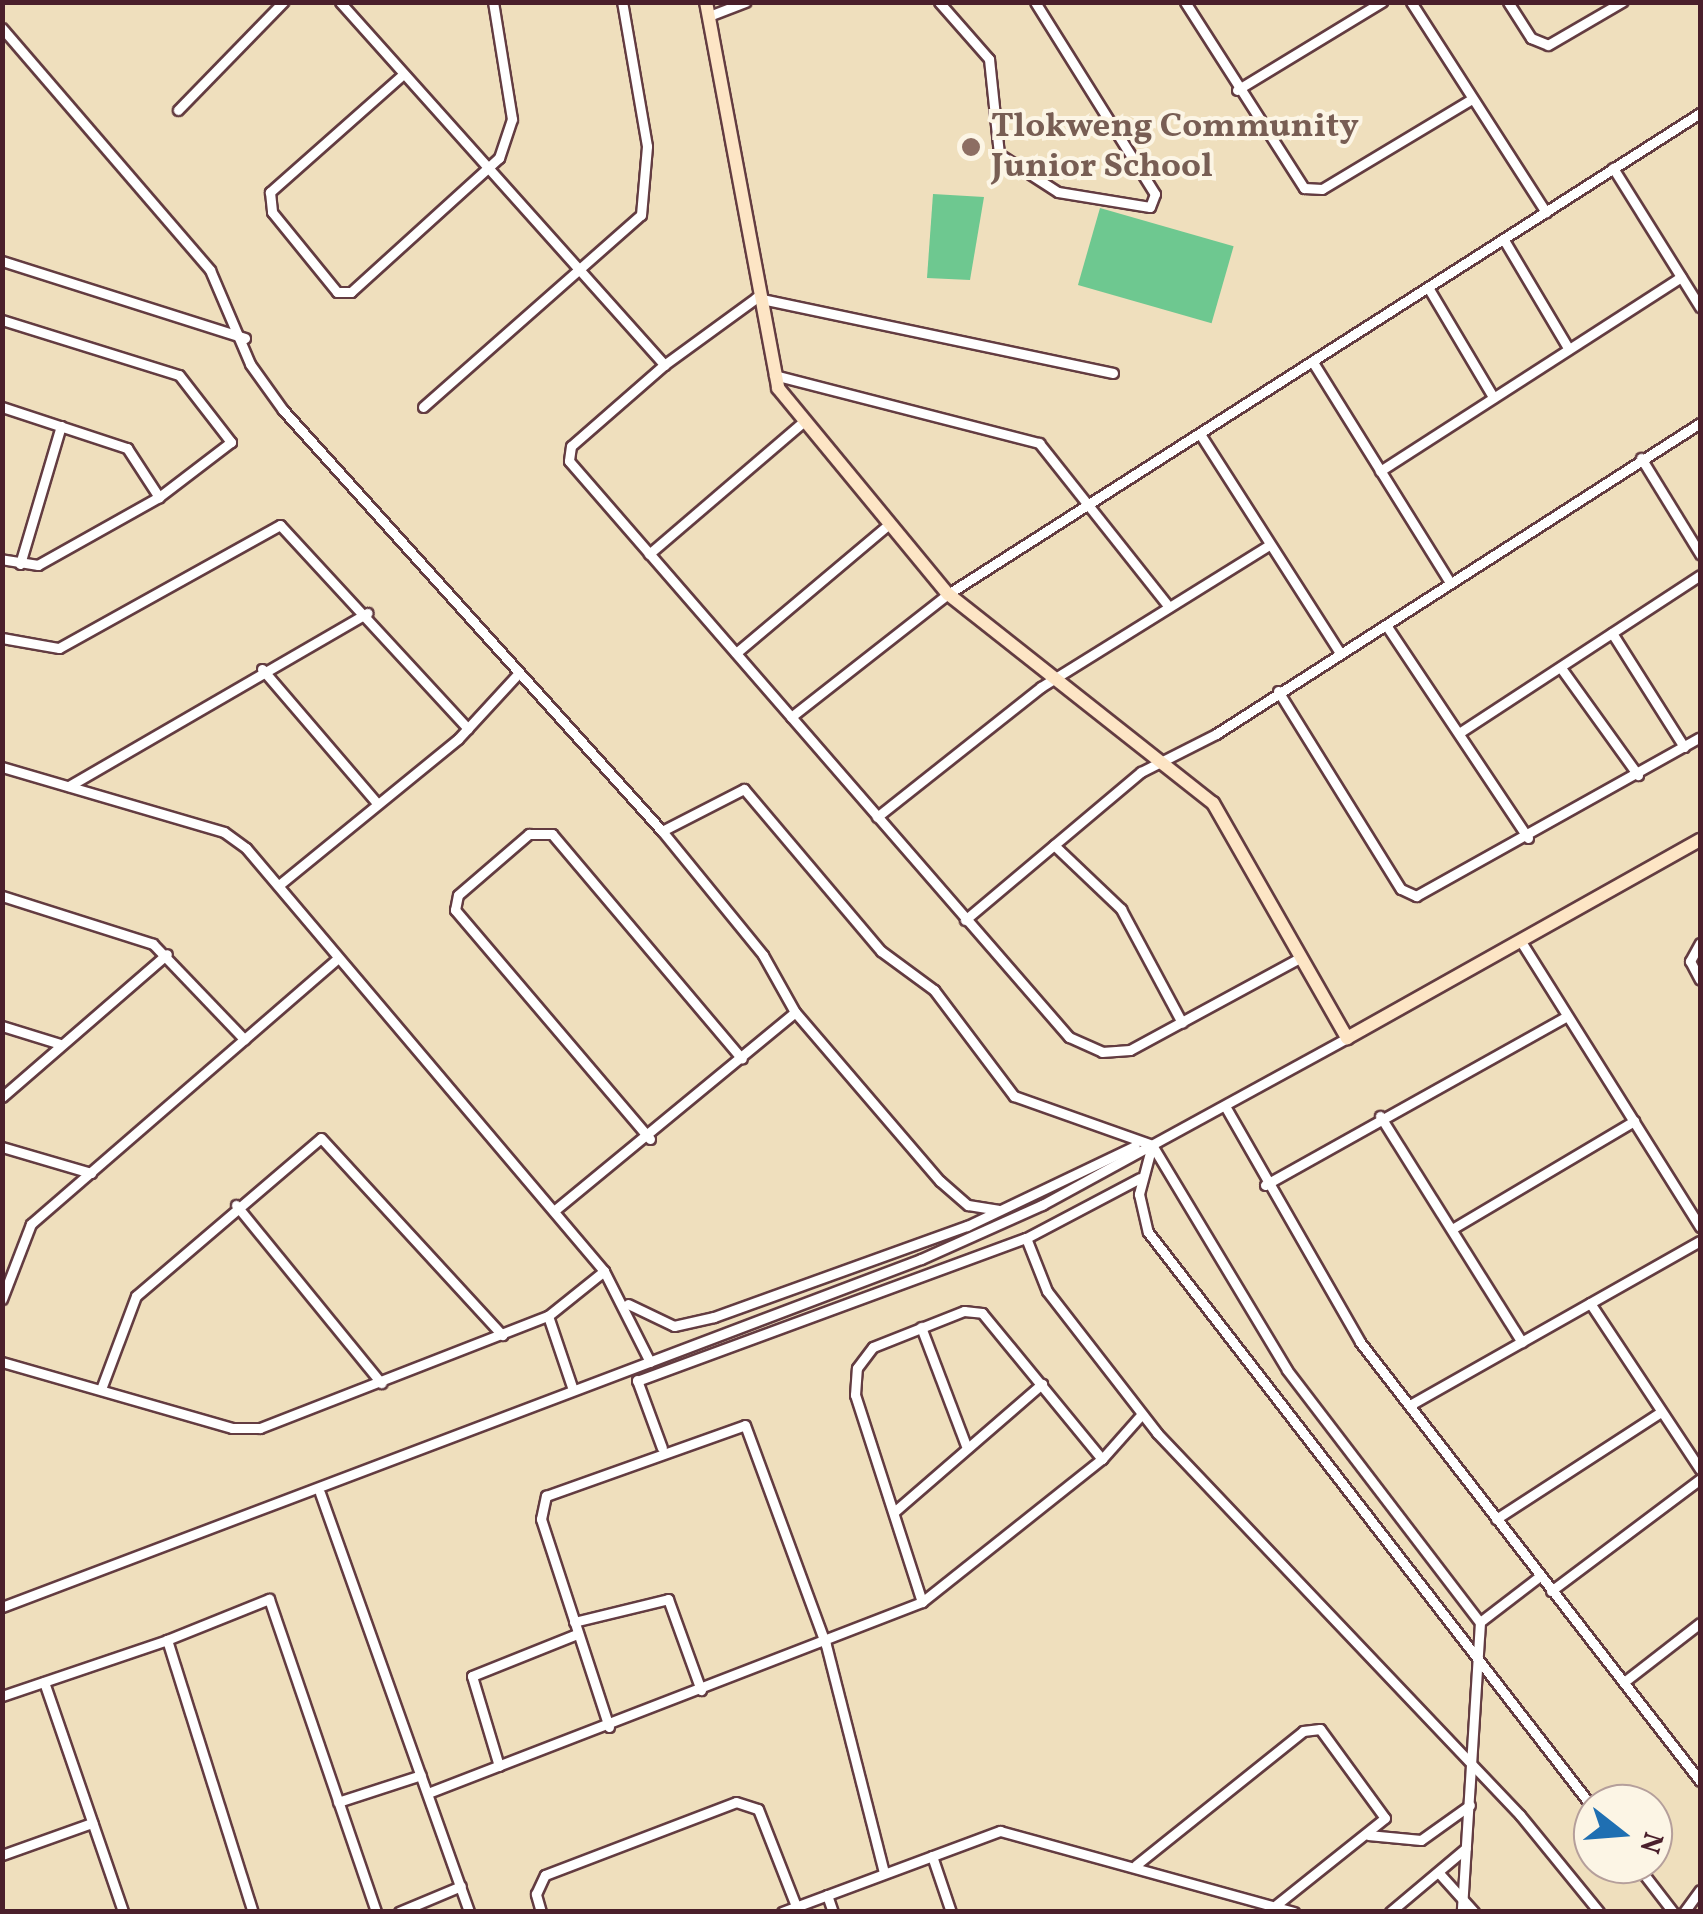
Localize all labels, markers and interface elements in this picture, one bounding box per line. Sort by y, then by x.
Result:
place label: Tlokweng Community Junior School [991,106,1359,188]
marker: Tlokweng Community Junior School [960,136,982,158]
north arrow [1573,1784,1673,1884]
text: N [1629,1827,1672,1858]

